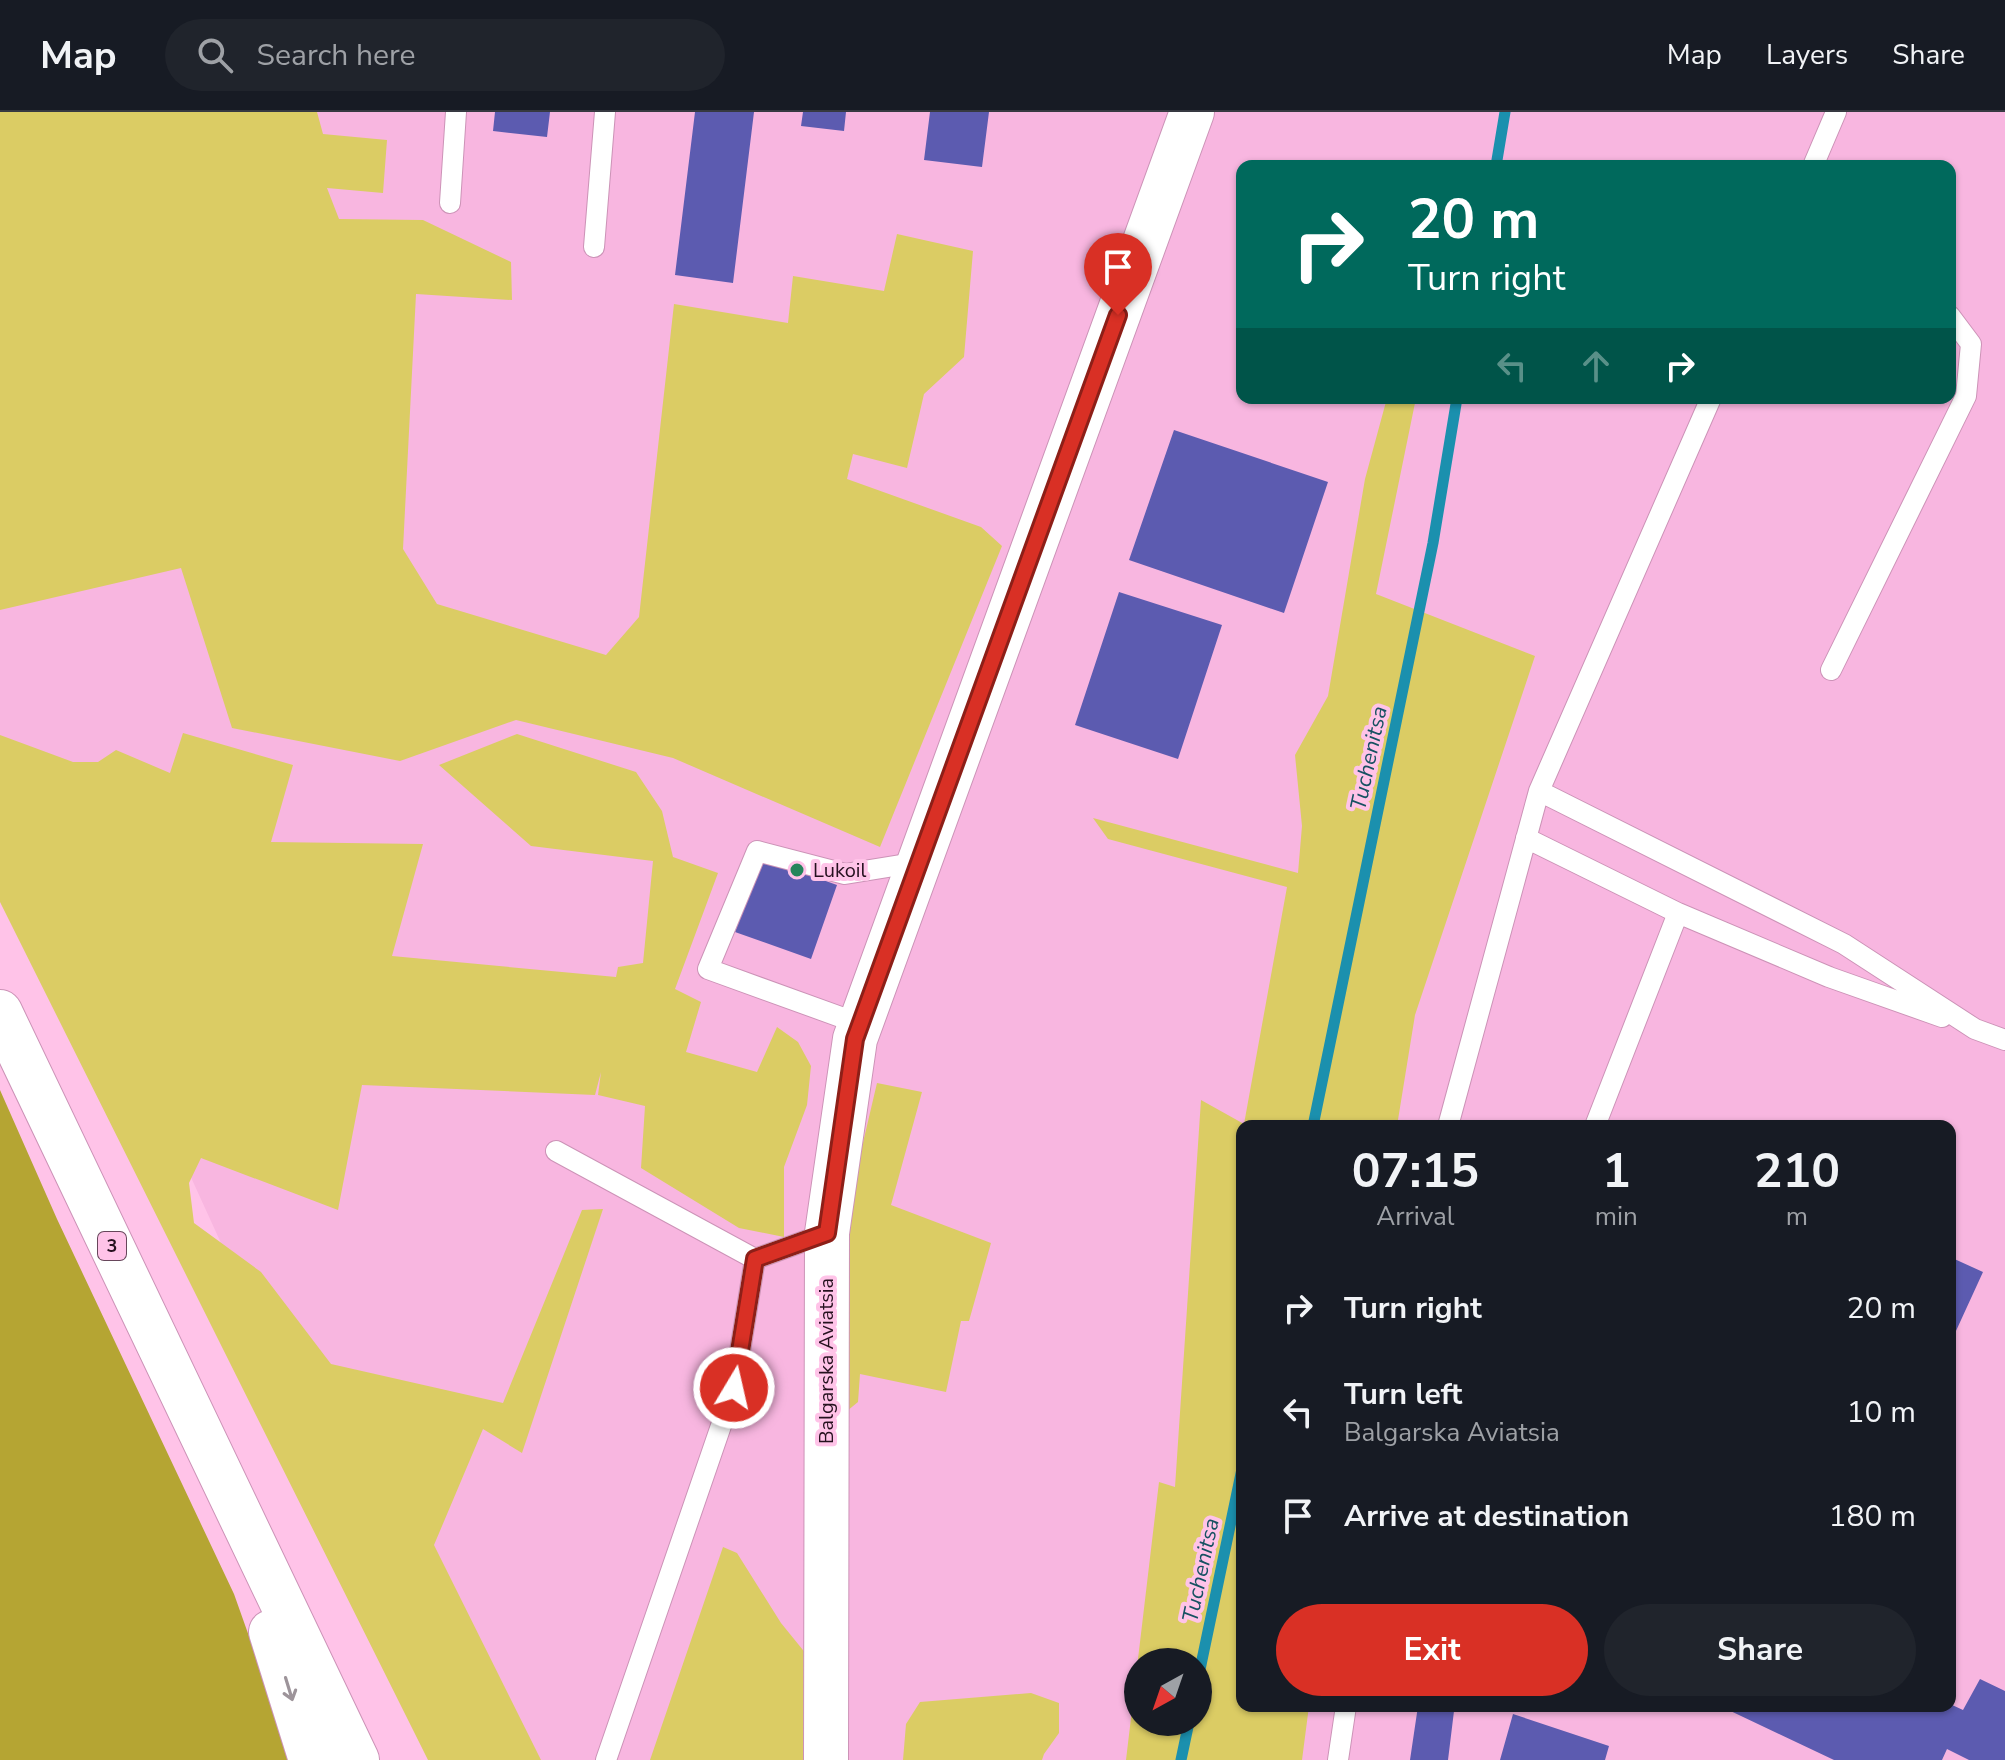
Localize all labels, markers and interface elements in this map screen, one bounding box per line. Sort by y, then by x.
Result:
search box [165,19,725,91]
text: Map [40,30,117,81]
icon: search [193,33,237,77]
text: Search here [257,35,416,76]
text: Map [1667,36,1722,74]
text: Layers [1766,36,1848,74]
text: Share [1892,36,1965,74]
text: 20 m [1408,181,1539,258]
icon: right [1276,192,1380,296]
pin [1084,233,1152,315]
icon: arrive [1096,245,1140,289]
text: Turn right [1408,254,1565,303]
icon: left [1490,344,1534,388]
icon: ahead [1574,344,1618,388]
icon: right [1658,344,1702,388]
water label: Tuchenitsa [1343,703,1395,813]
place label: Lukoil [813,857,866,884]
marker: Lukoil [788,861,806,879]
text: 07:15 [1352,1138,1479,1204]
text: 1 [1602,1138,1631,1204]
text: 210 [1754,1138,1840,1204]
text: Arrival [1376,1199,1455,1234]
text: min [1595,1199,1638,1234]
text: m [1786,1199,1808,1234]
road number: 3 [98,1232,126,1260]
street label: Balgarska Aviatsia [813,1278,840,1444]
icon: right [1276,1286,1320,1330]
text: Turn right [1344,1288,1482,1329]
text: 20 m [1847,1288,1916,1329]
position arrow [692,1346,776,1430]
text: Turn left [1344,1374,1462,1415]
icon: left [1276,1390,1320,1434]
text: 10 m [1847,1392,1916,1433]
text: Balgarska Aviatsia [1344,1415,1560,1450]
icon: arrive [1276,1494,1320,1538]
text: Arrive at destination [1344,1496,1629,1537]
text: 180 m [1829,1496,1916,1537]
water label: Tuchenitsa [1175,1515,1227,1625]
button: Exit [1276,1604,1588,1696]
button: Share [1604,1604,1916,1696]
north arrow [1124,1648,1212,1736]
map controls [1124,1648,1212,1736]
one-way arrow [283,1676,297,1701]

